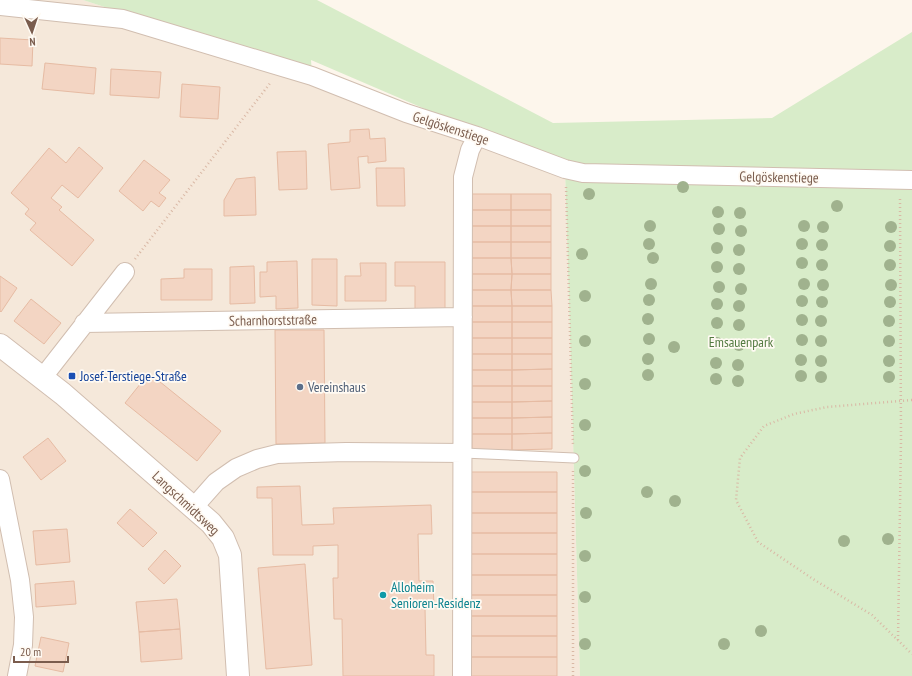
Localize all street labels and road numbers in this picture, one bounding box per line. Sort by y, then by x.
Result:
street label: Gelgöskenstiege [411,107,492,149]
street label: Gelgöskenstiege [739,167,819,187]
street label: Scharnhorststraße [229,310,317,330]
street label: Langschmidtsweg [148,467,224,539]

